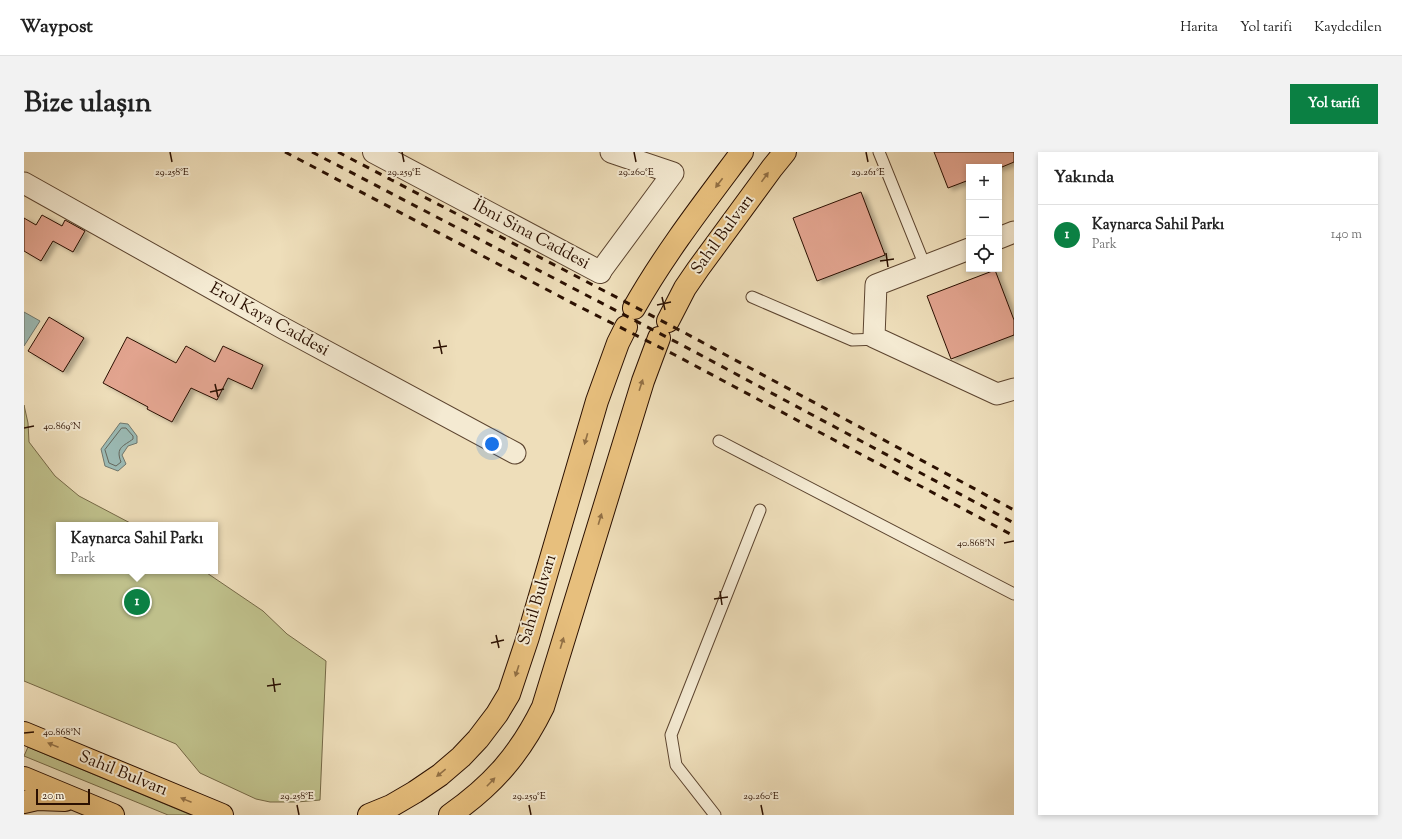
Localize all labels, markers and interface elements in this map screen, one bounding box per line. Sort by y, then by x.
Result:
text: Waypost [20,14,93,41]
text: Harita [1180,18,1218,38]
text: Yol tarifi [1240,18,1292,38]
text: Kaydedilen [1314,18,1382,38]
text: Bize ulaşın [24,84,152,124]
button: Yol tarifi [1290,84,1378,124]
map controls [966,164,1002,272]
button: + [966,164,1002,200]
text: 29.258°E [155,165,189,180]
text: 29.259°E [387,165,421,180]
text: 29.260°E [618,165,654,180]
text: 29.261°E [851,165,885,180]
text: Yakında [1054,166,1114,190]
one-way arrow [761,172,769,182]
one-way arrow [714,178,723,189]
street label: Sahil Bulvarı [686,190,760,280]
street label: İbni Sina Caddesi [468,194,594,276]
button: − [966,200,1002,236]
text: Kaynarca Sahil Parkı [1092,215,1224,236]
text: 1 [1065,226,1069,244]
text: 140 m [1331,226,1362,244]
button: locate [966,236,1002,272]
text: Park [1092,236,1117,254]
street label: Erol Kaya Caddesi [205,277,333,363]
one-way arrow [639,379,645,391]
text: 40.869°N [43,419,81,434]
one-way arrow [583,433,589,445]
your location [482,434,502,454]
one-way arrow [597,513,603,525]
popup [56,522,218,574]
text: Kaynarca Sahil Parkı [71,529,203,550]
text: 40.868°N [957,536,995,551]
text: Park [71,550,96,568]
street label: Sahil Bulvarı [513,551,563,648]
pin: 1 [124,587,150,617]
one-way arrow [559,637,565,649]
one-way arrow [514,665,520,677]
text: 40.868°N [43,725,81,740]
one-way arrow [47,742,58,748]
street label: Sahil Bulvarı [75,745,171,803]
one-way arrow [436,769,447,778]
one-way arrow [486,777,496,787]
scale bar [36,787,90,806]
text: 20 m [42,788,64,804]
text: 29.258°E [280,789,314,804]
text: 29.259°E [512,789,546,804]
text: 29.260°E [743,789,779,804]
one-way arrow [180,797,191,803]

